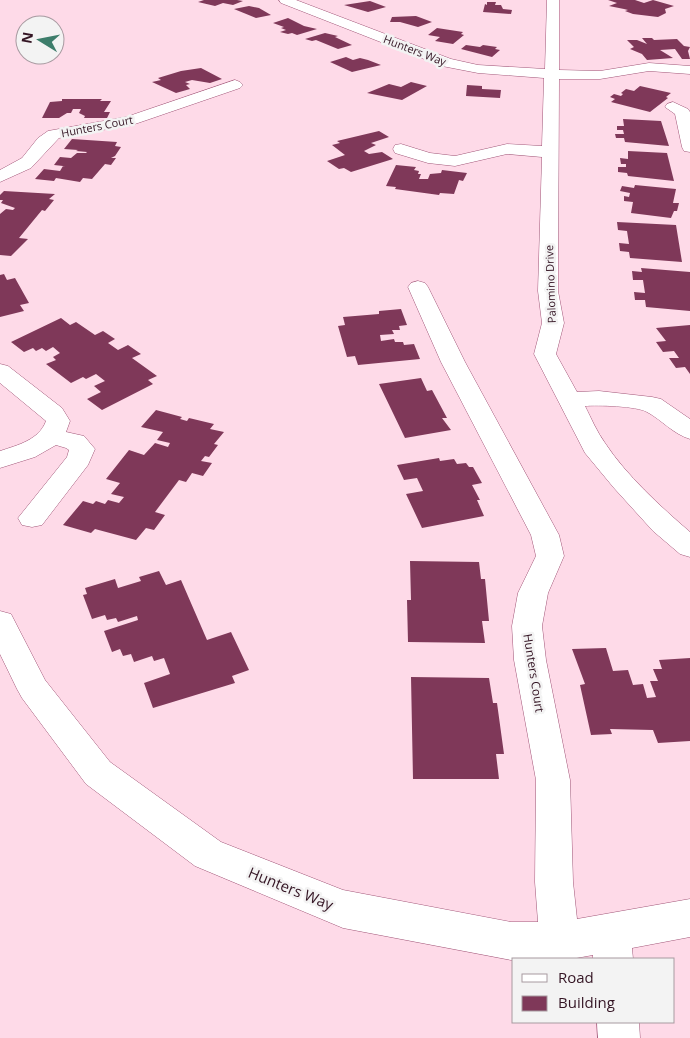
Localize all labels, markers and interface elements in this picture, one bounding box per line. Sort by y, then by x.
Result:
north arrow [15,15,65,65]
text: N [16,30,37,45]
street label: Hunters Way [381,31,449,69]
street label: Hunters Court [60,112,134,140]
street label: Palomino Drive [541,245,559,323]
street label: Hunters Court [519,632,549,714]
street label: Hunters Way [245,862,337,914]
legend [512,958,675,1023]
text: Road [558,967,594,987]
text: Building [558,992,615,1012]

